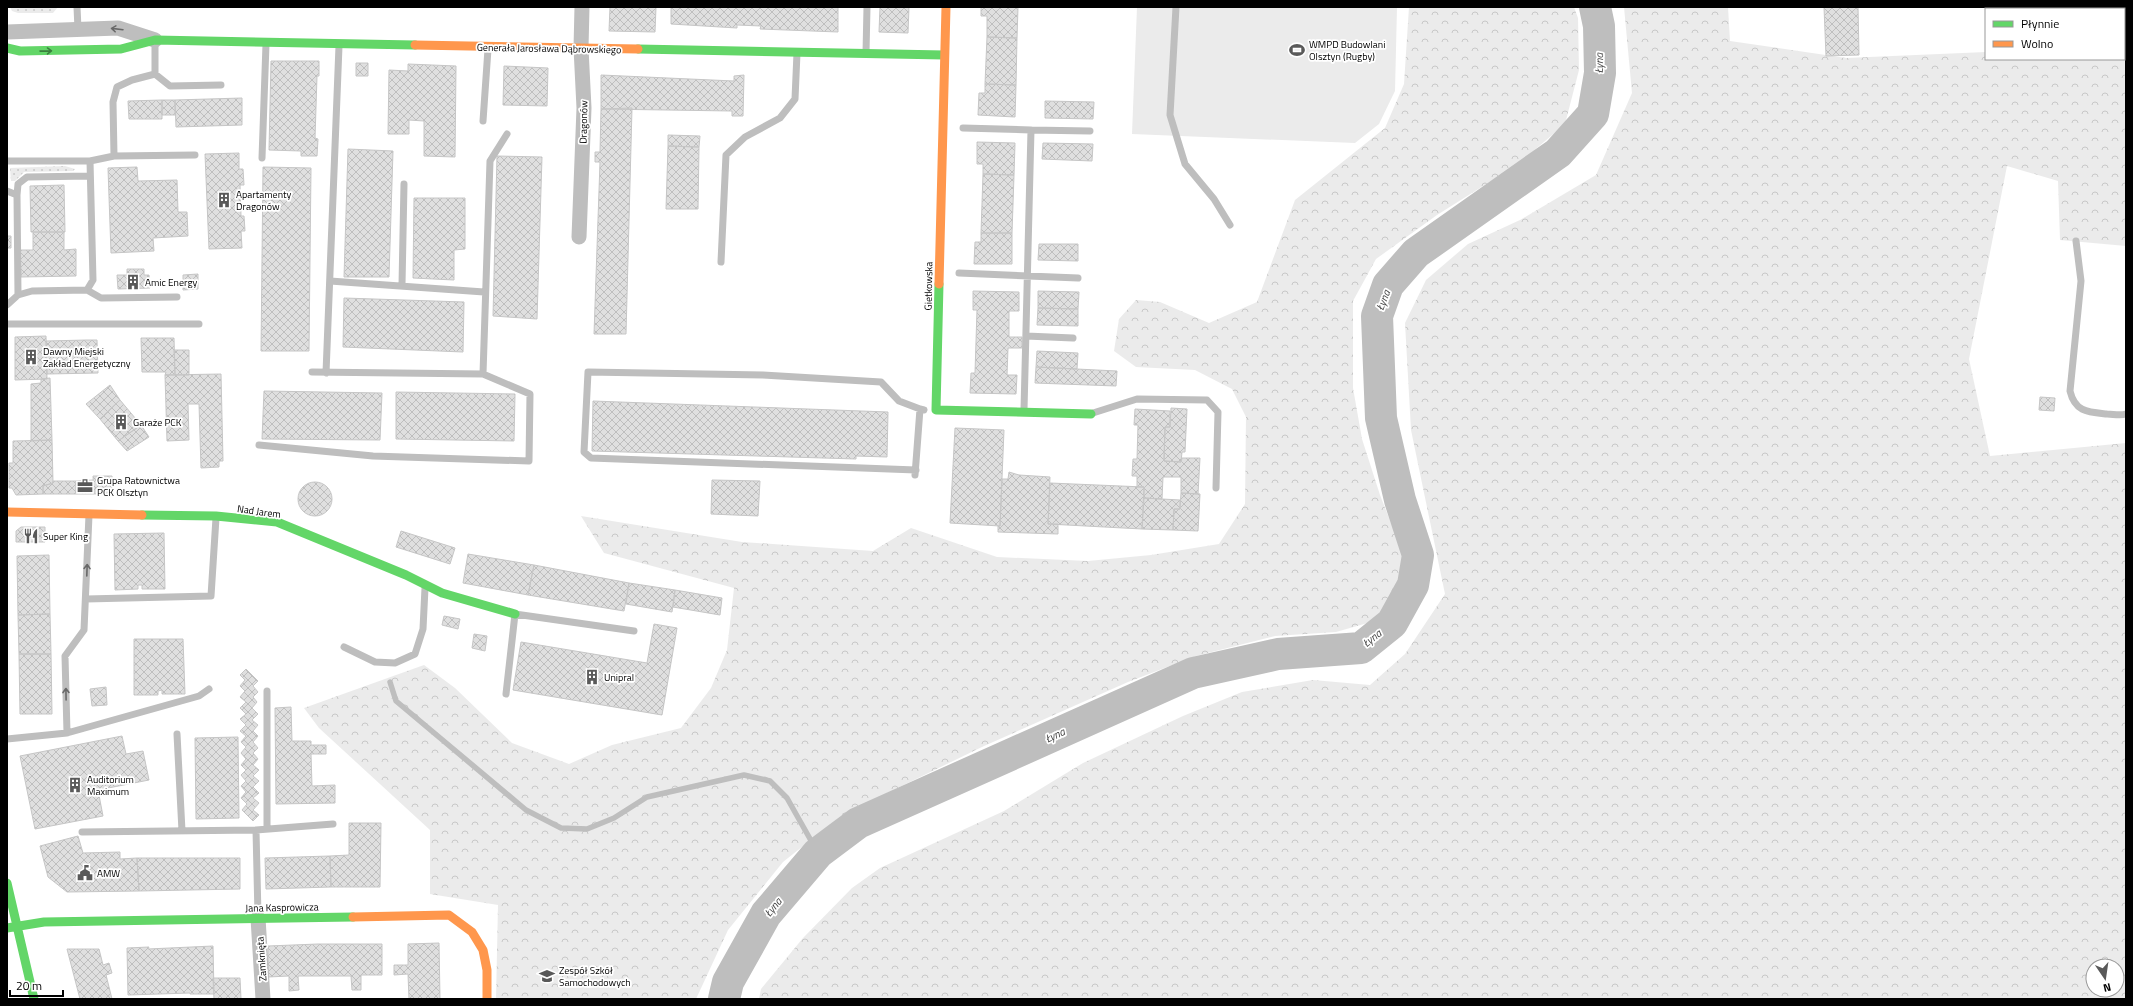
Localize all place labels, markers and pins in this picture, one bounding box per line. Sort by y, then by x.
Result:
place label: WMPD Budowlani Olsztyn (Rugby) [1309,37,1385,64]
sports icon: WMPD Budowlani Olsztyn (Rugby) [1288,41,1306,59]
place label: Apartamenty Dragonów [236,187,291,214]
building icon: Apartamenty Dragonów [215,191,233,209]
building icon: Amic Energy [124,273,142,291]
place label: Amic Energy [145,275,198,290]
place label: Dawny Miejski Zakład Energetyczny [43,344,131,371]
building icon: Dawny Miejski Zakład Energetyczny [22,348,40,366]
building icon: Garaże PCK [112,413,130,431]
place label: Garaże PCK [133,415,182,430]
place label: Grupa Ratownictwa PCK Olsztyn [97,473,180,500]
office icon: Grupa Ratownictwa PCK Olsztyn [76,477,94,495]
restaurant icon: Super King [22,527,40,545]
place label: Super King [43,529,88,544]
building icon: Unipral [583,668,601,686]
place label: Unipral [604,670,634,685]
place label: Auditorium Maximum [87,772,134,799]
building icon: Auditorium Maximum [66,776,84,794]
public building icon: AMW [76,864,94,882]
place label: AMW [97,866,120,881]
place label: Zespół Szkół Samochodowych [559,963,631,990]
school or university icon: Zespół Szkół Samochodowych [538,967,556,985]

